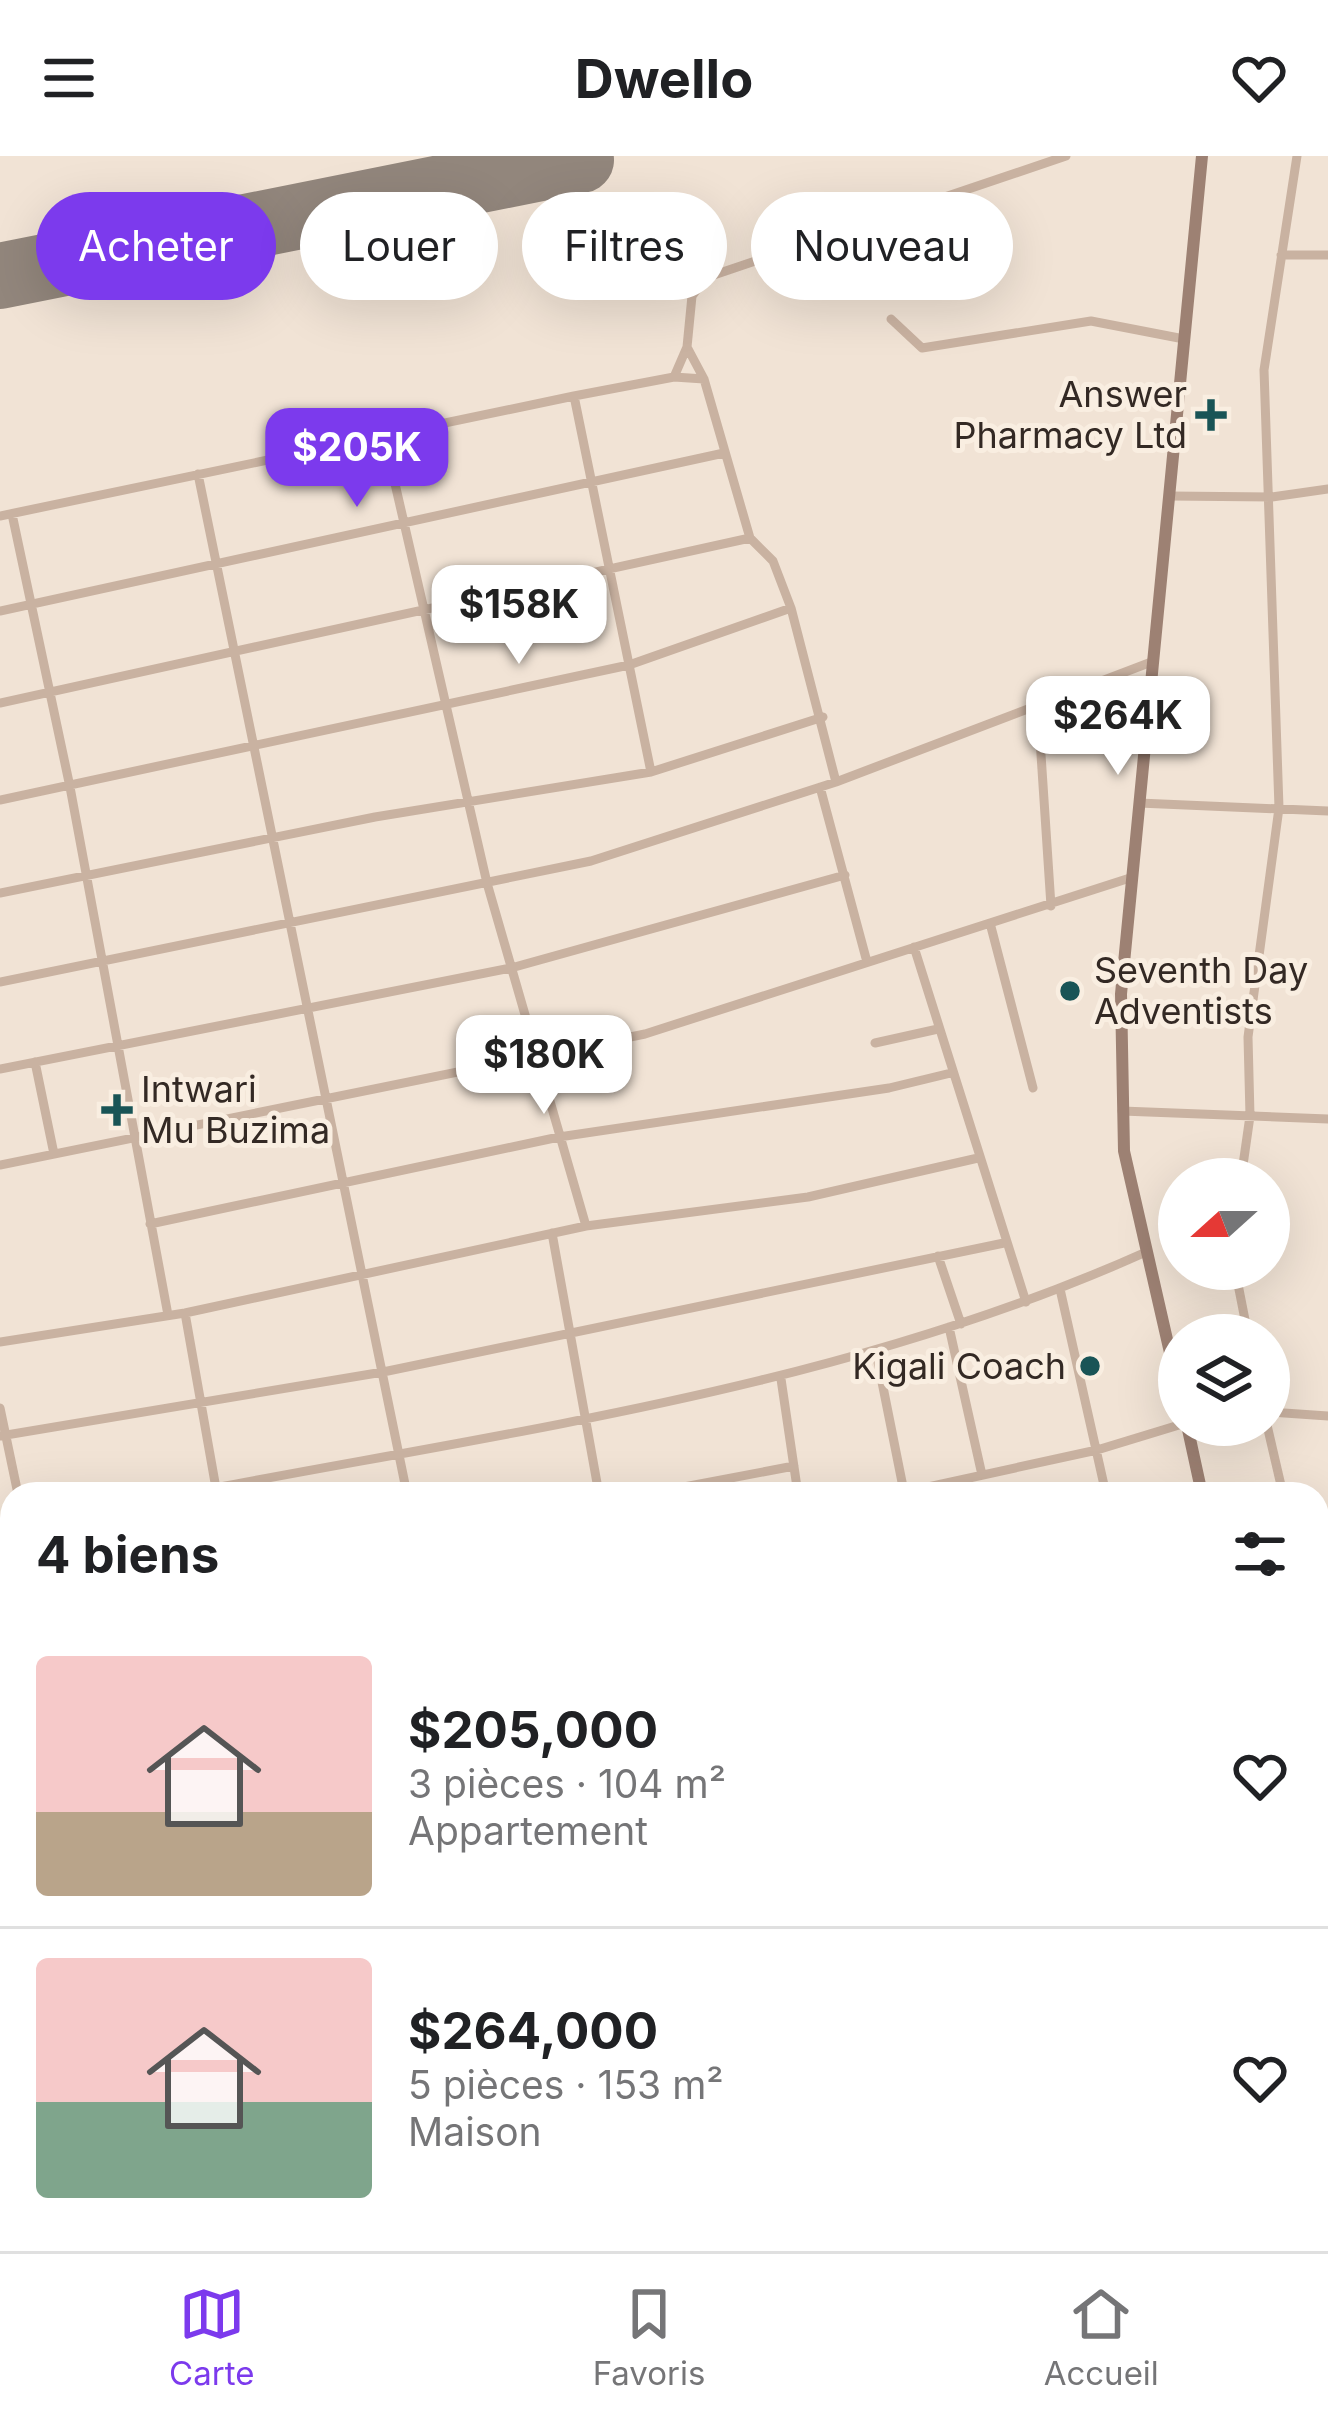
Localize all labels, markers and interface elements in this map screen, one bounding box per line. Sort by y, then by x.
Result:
icon: menu [36,45,102,111]
icon: heart [1226,45,1292,111]
text: Dwello [575,46,753,111]
chip: Acheter [36,192,276,300]
chip: Louer [300,192,498,300]
chip: Filtres [522,192,727,300]
chip: Nouveau [751,192,1013,300]
place label: Answer Pharmacy Ltd [953,372,1187,457]
marker: Answer Pharmacy Ltd [1198,402,1224,428]
pin: $205K [273,408,441,510]
text: $205K [292,423,422,470]
pin: $158K [435,565,603,667]
text: $158K [459,580,579,627]
pin: $264K [1034,676,1202,778]
text: $264K [1053,691,1183,738]
place label: Seventh Day Adventists [1094,948,1308,1033]
marker: Seventh Day Adventists [1057,978,1083,1004]
pin: $180K [460,1015,628,1117]
text: $180K [483,1030,605,1077]
place label: Intwari Mu Buzima [141,1067,330,1152]
marker: Intwari Mu Buzima [104,1097,130,1123]
north arrow [1158,1158,1290,1290]
map controls [1158,1158,1290,1446]
button: layers [1158,1314,1290,1446]
place label: Kigali Coach [852,1344,1066,1388]
marker: Kigali Coach [1077,1353,1103,1379]
icon: filters [1227,1521,1293,1587]
text: 4 biens [36,1524,219,1585]
text: $205,000 [408,1699,658,1760]
icon: home [132,1704,276,1848]
icon: heart [1227,1743,1293,1809]
text: 3 pièces · 104 m² [408,1760,726,1807]
text: Appartement [408,1807,648,1854]
text: $264,000 [408,2000,658,2061]
icon: home [132,2006,276,2150]
icon: heart [1227,2045,1293,2111]
text: 5 pièces · 153 m² [408,2061,724,2108]
text: Maison [408,2108,542,2155]
tab: Carte [169,2281,254,2393]
tab: Favoris [593,2281,705,2393]
tab: Accueil [1044,2281,1159,2393]

